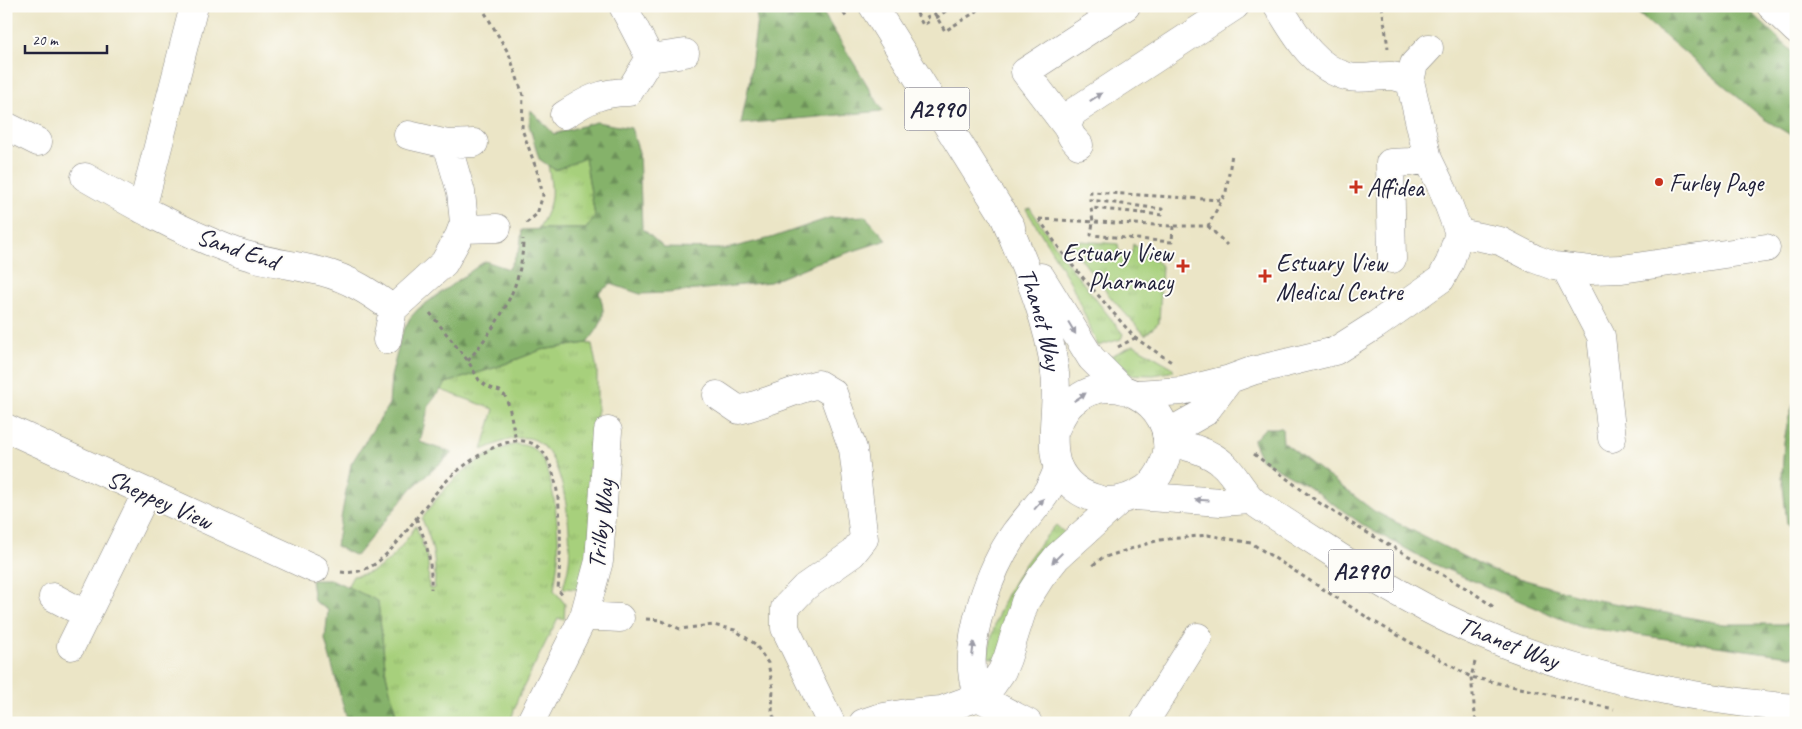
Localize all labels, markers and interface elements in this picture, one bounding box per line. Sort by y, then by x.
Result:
scale bar [25,22,108,54]
text: 20 m [32,31,59,50]
road number: A2990 [904,88,970,130]
one-way arrow [1090,93,1103,102]
place label: Furley Page [1669,167,1765,199]
place label: Affidea [1367,172,1426,204]
marker: Furley Page [1653,176,1665,188]
marker: Affidea [1349,180,1363,194]
street label: Sand End [193,220,287,279]
place label: Estuary View Pharmacy [1062,237,1175,298]
place label: Estuary View Medical Centre [1276,247,1404,308]
marker: Estuary View Pharmacy [1177,260,1189,272]
street label: Thanet Way [1010,263,1070,374]
marker: Estuary View Medical Centre [1258,269,1272,283]
one-way arrow [1068,321,1077,334]
one-way arrow [1074,392,1087,402]
street label: Sheppey View [102,463,219,538]
street label: Trilby Way [580,476,622,570]
one-way arrow [1194,496,1210,504]
one-way arrow [1033,498,1045,510]
road number: A2990 [1328,550,1394,592]
one-way arrow [1051,551,1063,563]
street label: Thanet Way [1454,609,1566,678]
one-way arrow [969,641,977,657]

